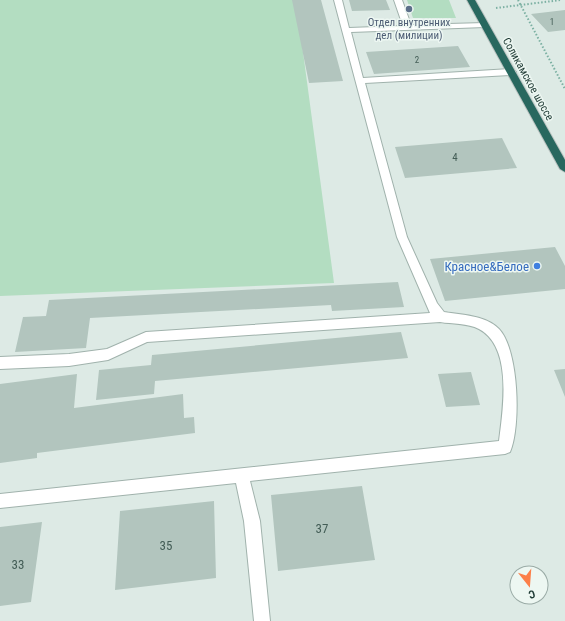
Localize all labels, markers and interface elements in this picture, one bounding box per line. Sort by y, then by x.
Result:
marker: Отдел внутренних дел (милиции) [404,4,414,14]
place label: Отдел внутренних дел (милиции) [368,16,450,42]
house number: 1 [550,17,554,27]
street label: Соликамское шоссе [500,35,556,123]
house number: 2 [415,55,420,65]
house number: 4 [452,151,458,164]
place label: Красное&Белое [444,259,529,274]
marker: Красное&Белое [532,261,542,271]
house number: 37 [316,521,328,536]
house number: 35 [160,538,172,553]
house number: 33 [12,557,24,572]
north arrow [509,565,549,605]
text: С [527,587,537,601]

